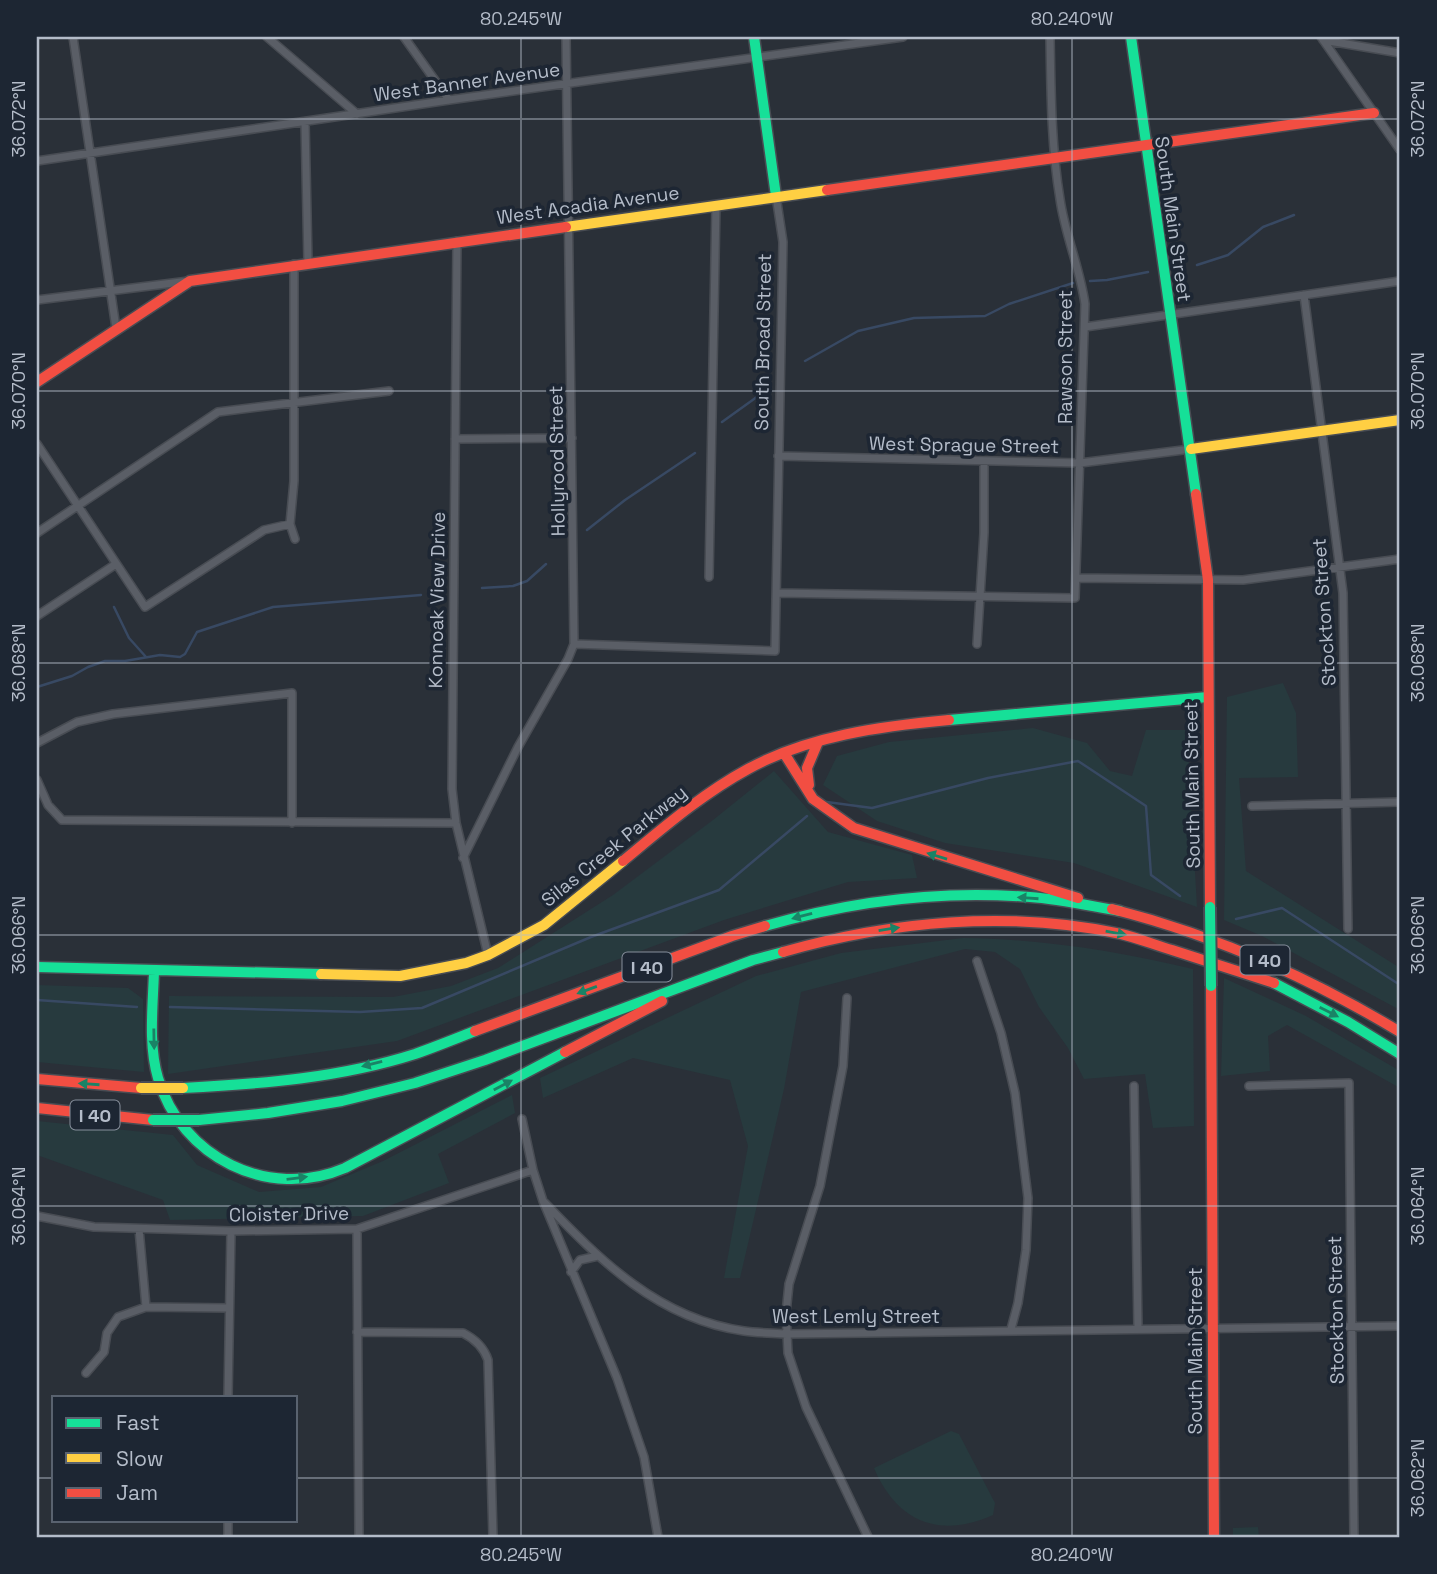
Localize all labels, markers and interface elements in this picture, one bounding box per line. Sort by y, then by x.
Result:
text: 80.245°W [480,7,562,30]
text: 80.240°W [1031,7,1114,30]
street label: West Banner Avenue [372,57,562,107]
text: 36.072°N [7,80,30,158]
text: 36.072°N [1406,80,1429,158]
street label: South Main Street [1149,135,1197,303]
street label: West Acadia Avenue [495,180,681,230]
street label: South Broad Street [749,253,777,431]
street label: Rawson Street [1053,290,1078,424]
text: 36.070°N [7,352,30,430]
text: 36.070°N [1406,352,1429,430]
street label: Hollyrood Street [543,385,571,537]
street label: West Sprague Street [869,431,1059,459]
street label: Konnoak View Drive [423,511,451,689]
street label: Stockton Street [1306,537,1342,687]
text: 36.068°N [7,624,30,702]
text: 36.068°N [1406,624,1429,702]
street label: South Main Street [1178,701,1206,869]
street label: Silas Creek Parkway [536,780,692,912]
one-way arrow [926,850,947,860]
one-way arrow [1017,892,1039,903]
text: 36.066°N [7,896,30,974]
text: 36.066°N [1406,896,1429,974]
one-way arrow [791,911,813,922]
one-way arrow [879,923,901,934]
one-way arrow [1105,928,1127,939]
road number: I 40 [1240,945,1290,974]
road number: I 40 [622,952,672,982]
one-way arrow [577,984,598,995]
one-way arrow [1319,1005,1339,1017]
one-way arrow [148,1028,160,1050]
one-way arrow [361,1059,383,1070]
one-way arrow [77,1078,99,1089]
one-way arrow [494,1080,514,1092]
road number: I 40 [70,1100,119,1130]
text: 36.064°N [7,1167,30,1245]
text: 36.064°N [1406,1167,1429,1245]
one-way arrow [287,1172,309,1183]
street label: Cloister Drive [229,1200,349,1228]
street label: Stockton Street [1322,1236,1350,1384]
street label: South Main Street [1183,1268,1208,1434]
street label: West Lemly Street [772,1304,940,1329]
legend [52,1396,298,1522]
text: Fast [116,1409,160,1436]
text: 36.062°N [1406,1439,1429,1517]
text: Slow [116,1445,164,1472]
text: Jam [116,1479,158,1506]
text: 80.245°W [480,1543,562,1566]
text: 80.240°W [1031,1543,1114,1566]

